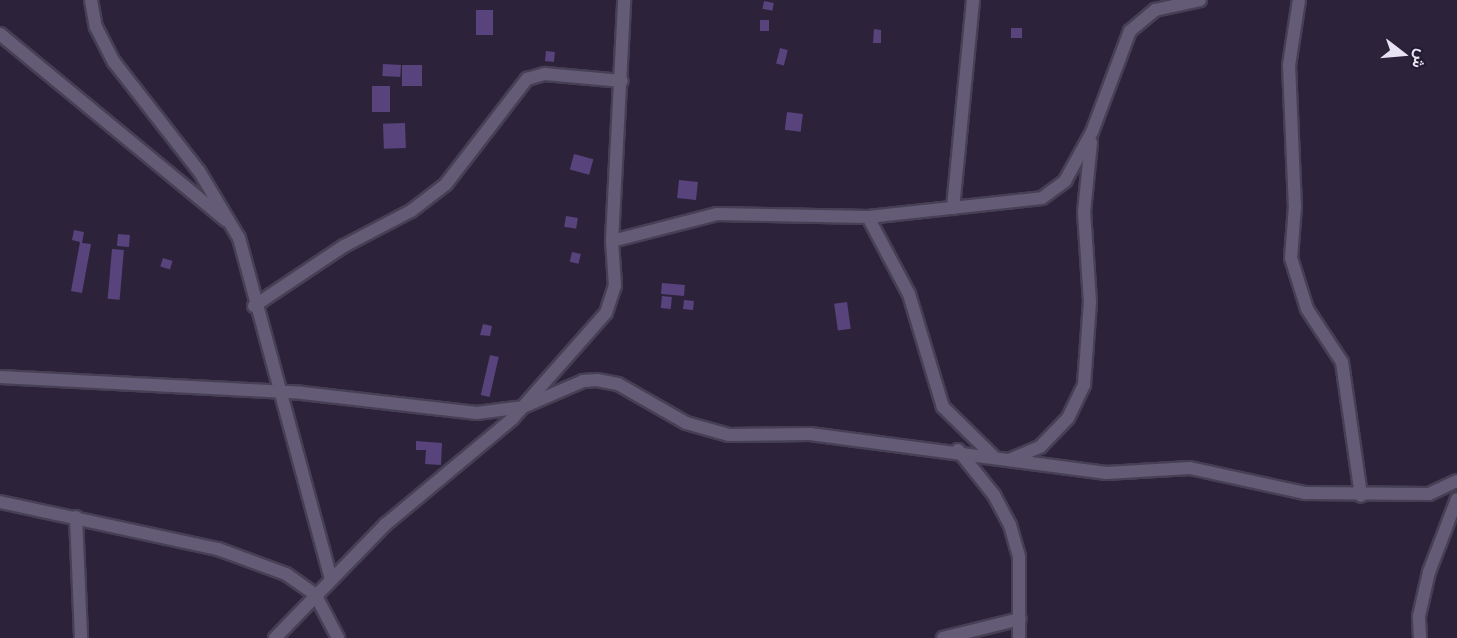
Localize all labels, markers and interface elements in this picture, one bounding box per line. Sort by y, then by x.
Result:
north arrow [1373,24,1433,84]
text: ش [1407,47,1434,71]

